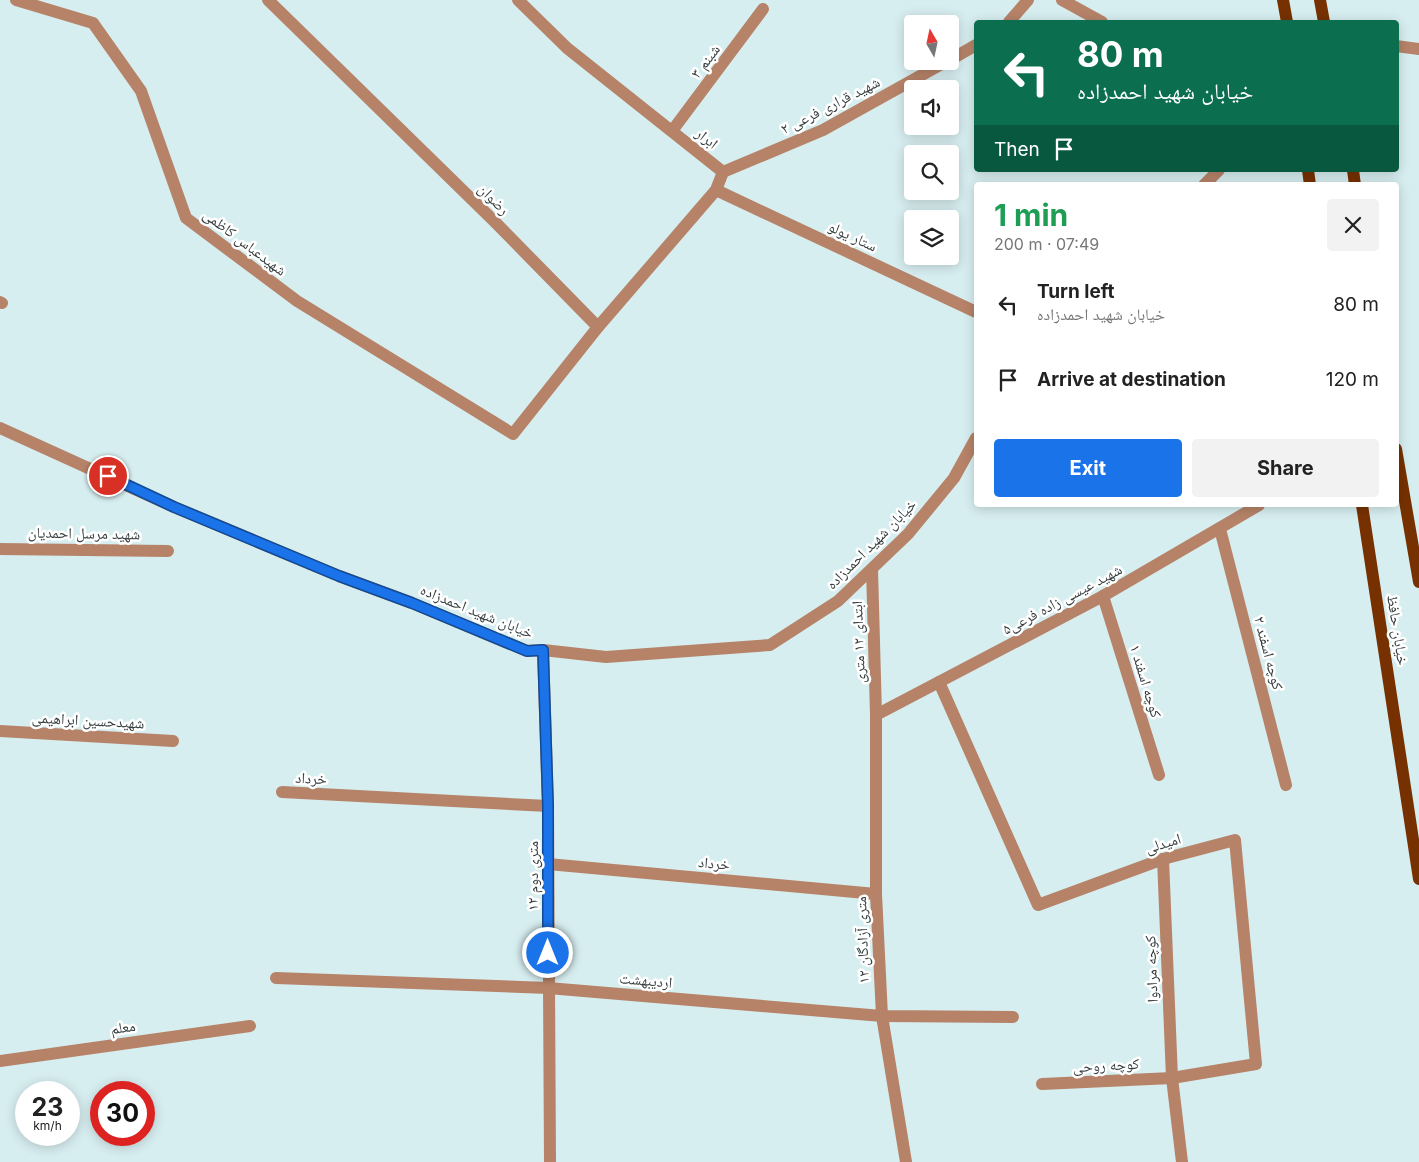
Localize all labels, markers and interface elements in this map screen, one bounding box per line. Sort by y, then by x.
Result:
north arrow [904,15,959,70]
map controls [904,15,959,265]
text: 80 m [1077,33,1164,75]
street label: شبنم ۳ [686,40,725,82]
icon: left [994,40,1059,105]
street label: شهید قراری فرعی ۲ [777,72,883,139]
text: خیابان شهید احمدزاده [1077,78,1253,104]
button: sound [904,80,959,135]
street label: ابرار [691,123,722,153]
icon: arrive [1050,135,1078,163]
text: Then [994,138,1040,161]
button: search [904,145,959,200]
street label: رضوان [474,179,514,220]
text: 1 min [994,197,1068,233]
button: close [1327,199,1379,251]
street label: شهیدعباس کاظمی [199,204,291,280]
button: layers [904,210,959,265]
street label: ستار یولو [826,217,880,256]
text: 200 m · 07:49 [994,234,1099,254]
text: Turn left [1037,280,1115,303]
icon: left [994,291,1022,319]
text: 80 m [1333,293,1379,316]
text: خیابان شهید احمدزاده [1037,304,1165,324]
icon: arrive [994,366,1022,394]
text: Arrive at destination [1037,368,1226,391]
text: 120 m [1326,368,1379,391]
button: Exit [994,439,1182,497]
button: Share [1192,439,1379,497]
pin [87,455,129,497]
icon: arrive [94,462,122,490]
street label: خیابان شهید احمدزاده [822,495,921,594]
street label: شهید مرسل احمدیان [28,523,140,544]
street label: شهید عیسی زاده فرعی۵ [999,559,1126,639]
street label: خیابان شهید احمدزاده [417,580,537,643]
street label: خیابان حافظ [1382,593,1413,667]
street label: ابتدای ۱۲ متری [847,600,870,684]
street label: کوچه اسفند ۲ [1250,614,1288,692]
street label: کوچه اسفند ۱ [1126,642,1166,720]
street label: شهیدحسین ابراهیمی [31,708,145,733]
street label: خرداد [295,768,328,788]
street label: امیدلی [1143,829,1183,858]
street label: ۱۲ متری دوم [523,841,543,911]
street label: خرداد [697,852,731,874]
street label: ۱۲ متری آزادگان [851,896,874,984]
position arrow [521,926,573,978]
street label: کوچه مرادوا [1140,935,1162,1003]
street label: اردیبهشت [619,968,673,992]
street label: معلم [109,1016,137,1039]
street label: کوچه روحی [1072,1054,1140,1077]
speed limit sign: 30 [90,1081,155,1146]
text: 23 [32,1092,63,1122]
text: km/h [33,1118,62,1133]

